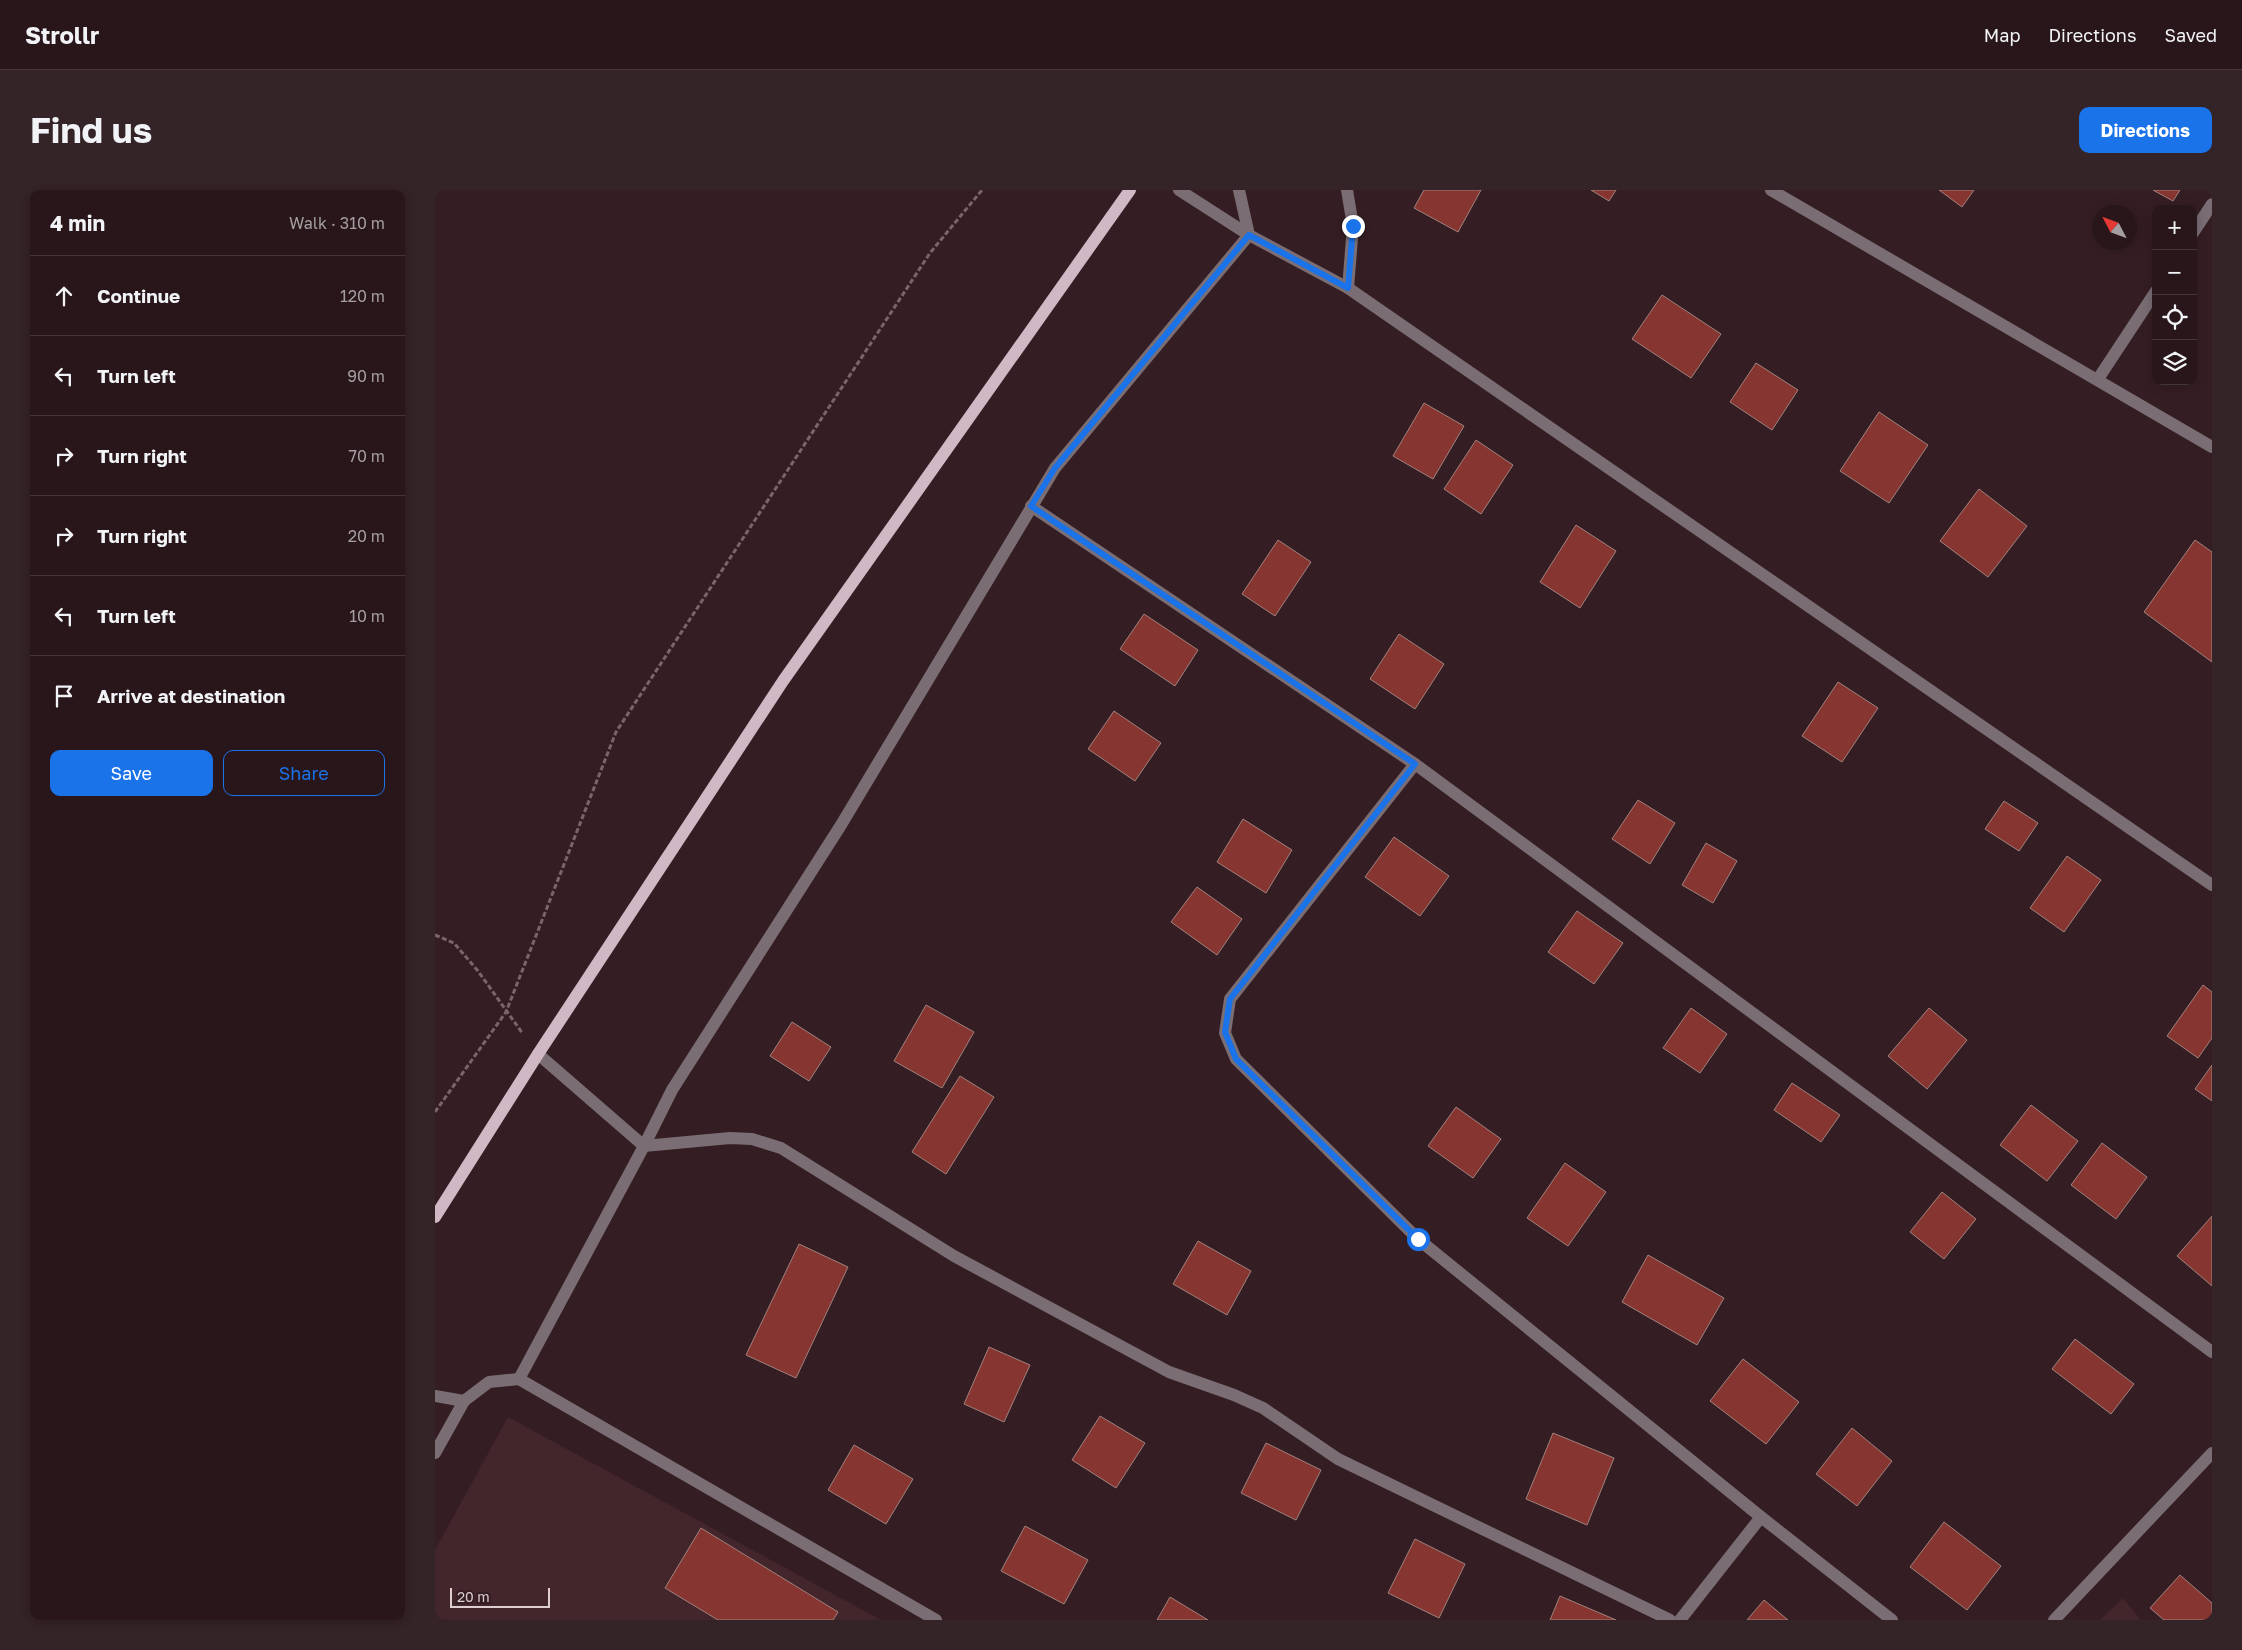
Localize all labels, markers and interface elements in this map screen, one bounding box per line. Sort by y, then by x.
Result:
text: Strollr [25,20,99,49]
text: Map [1984,24,2020,46]
text: Directions [2048,24,2136,46]
text: Saved [2164,24,2217,46]
button: Directions [2079,107,2212,153]
text: Find us [30,109,152,151]
north arrow [2092,205,2137,250]
map controls [2152,205,2197,385]
button: + [2152,205,2197,250]
text: 4 min [50,210,105,236]
text: Walk · 310 m [289,213,385,233]
route end [1342,215,1365,238]
button: − [2152,250,2197,295]
icon: ahead [50,282,78,310]
text: Continue [97,284,180,307]
text: 120 m [340,286,385,306]
button: locate [2152,295,2197,340]
button: layers [2152,340,2197,385]
icon: left [50,362,78,390]
text: Turn left [97,364,176,387]
text: 90 m [347,366,385,386]
icon: right [50,442,78,470]
text: Turn right [97,444,187,467]
text: 70 m [348,446,385,466]
icon: right [50,522,78,550]
text: Turn right [97,524,187,547]
text: 20 m [348,526,385,546]
icon: left [50,602,78,630]
text: Turn left [97,604,176,627]
text: 10 m [349,606,385,626]
icon: arrive [50,682,78,710]
text: Arrive at destination [97,684,285,707]
button: Save [50,750,213,796]
button: Share [223,750,385,796]
route start [1407,1228,1430,1251]
scale bar [450,1585,550,1608]
text: 20 m [457,1588,490,1605]

